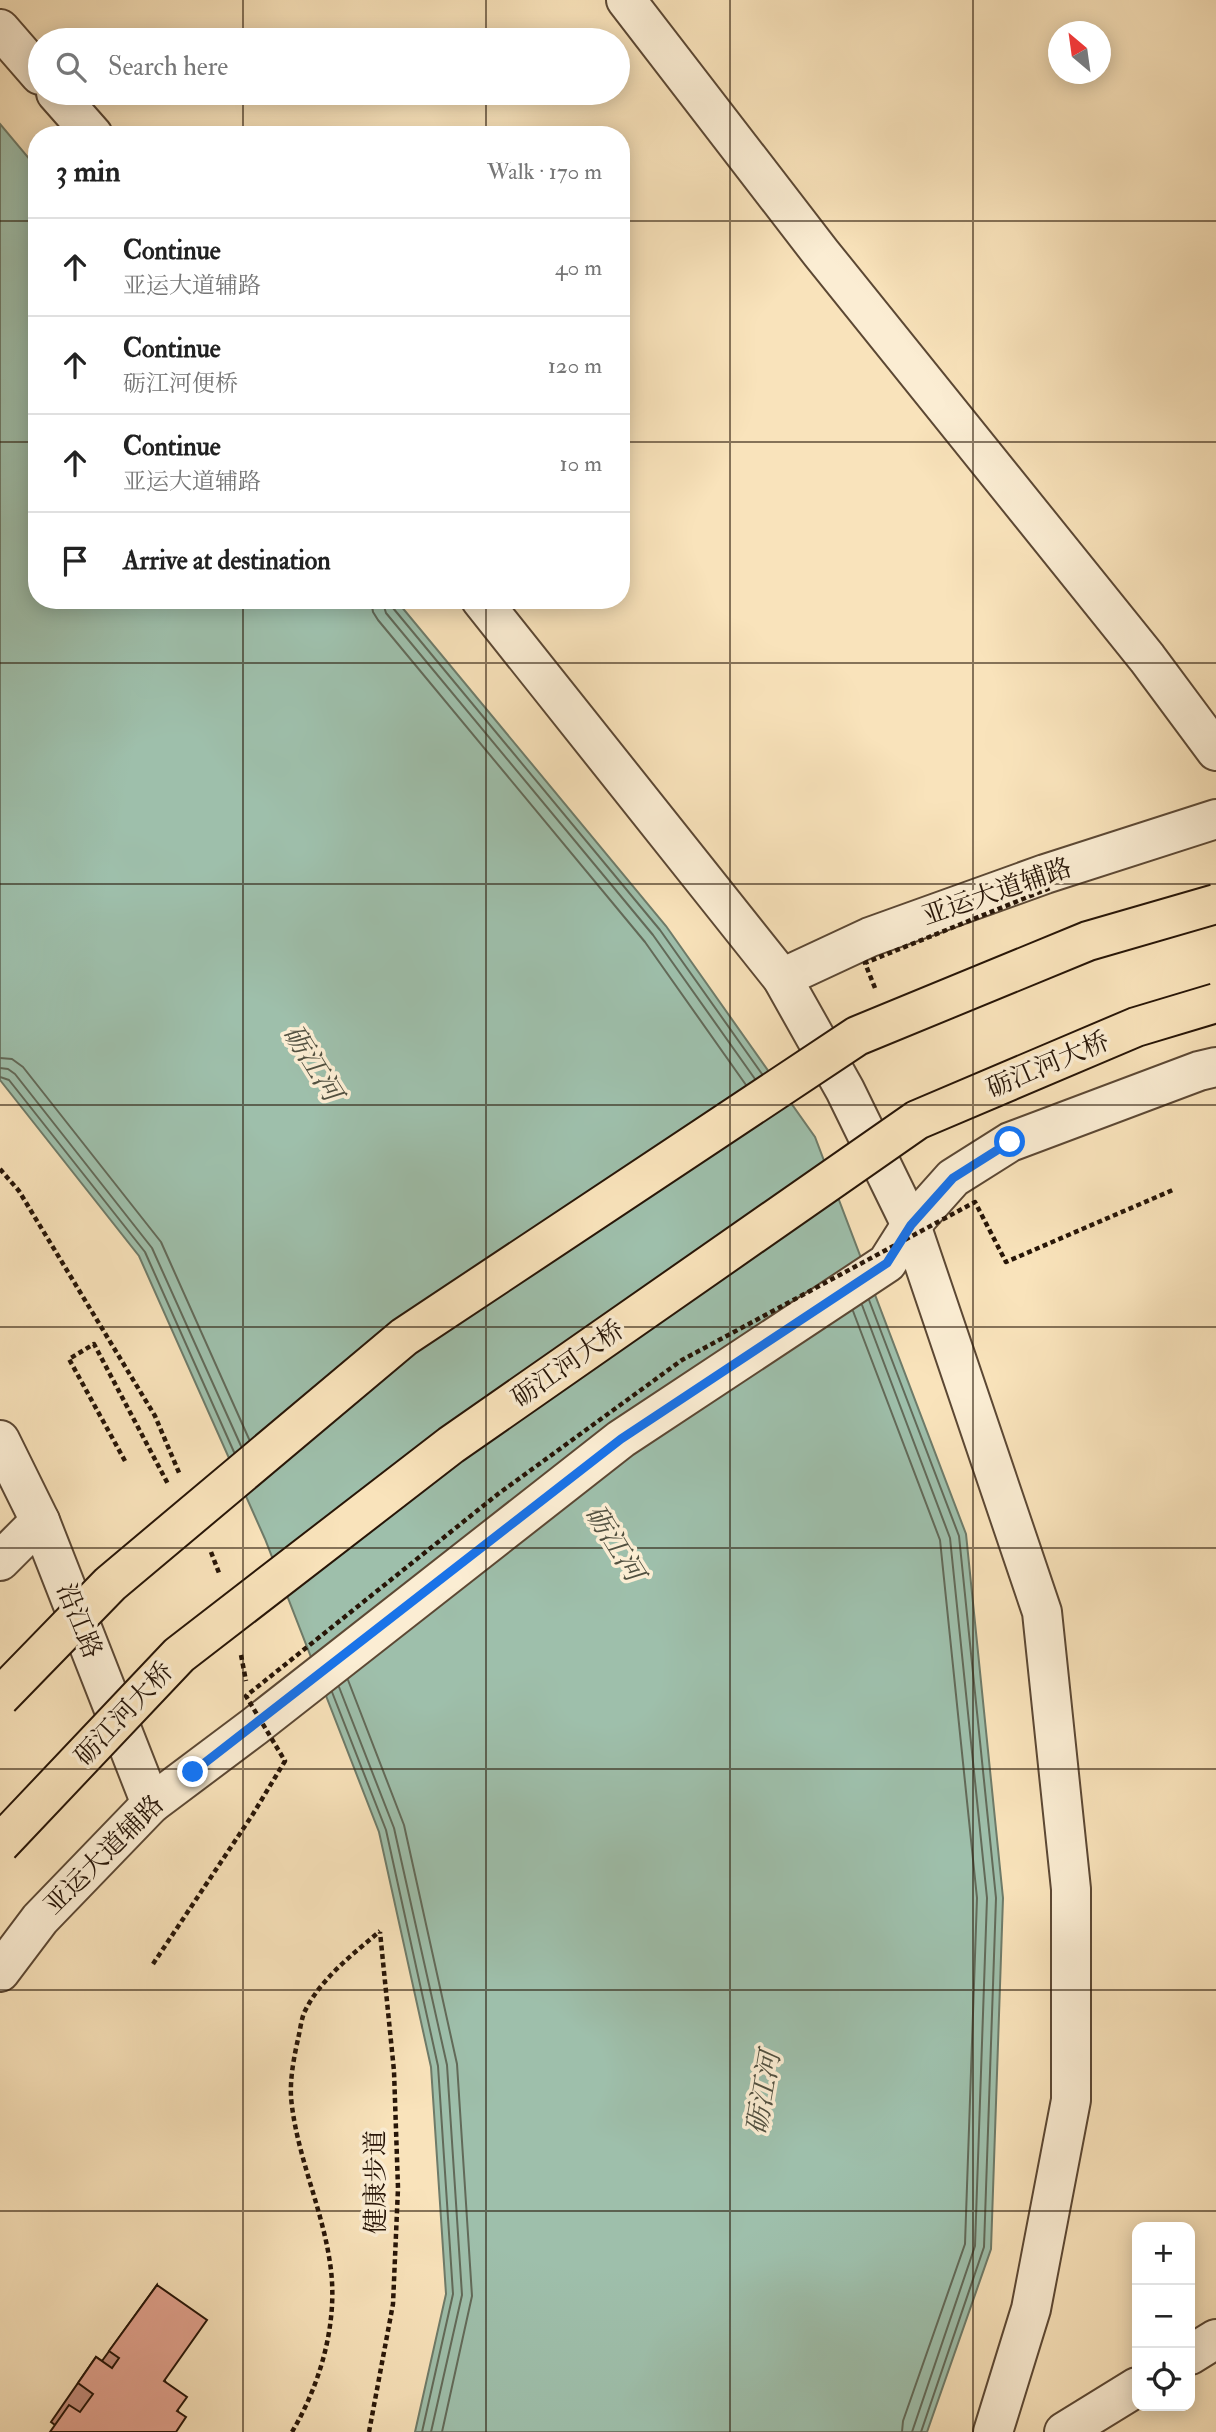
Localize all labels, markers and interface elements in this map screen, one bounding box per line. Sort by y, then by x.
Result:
north arrow [1048,21,1111,84]
search box [28,28,630,105]
icon: search [52,48,90,86]
text: Search here [108,51,228,83]
text: 3 min [56,153,121,190]
text: Walk · 170 m [487,157,602,186]
text: Continue [123,235,221,267]
icon: ahead [56,248,94,286]
text: 40 m [555,253,602,282]
text: 亚运大道辅路 [123,271,261,300]
text: Continue [123,333,221,365]
icon: ahead [56,346,94,384]
text: 120 m [548,351,602,380]
text: 砺江河便桥 [123,369,238,398]
text: Continue [123,431,221,463]
icon: ahead [56,444,94,482]
text: 10 m [559,449,602,478]
text: 亚运大道辅路 [123,467,261,496]
icon: arrive [56,542,94,580]
text: Arrive at destination [123,545,331,577]
street label: 亚运大道辅路 [918,851,1076,933]
water label: 砺江河 [275,1018,352,1112]
street label: 砺江河大桥 [982,1025,1114,1105]
route start [994,1126,1025,1157]
street label: 砺江河大桥 [506,1314,630,1414]
water label: 砺江河 [577,1498,654,1592]
street label: 沿江路 [50,1579,108,1663]
street label: 砺江河大桥 [68,1656,180,1772]
route end [177,1756,208,1787]
street label: 亚运大道辅路 [38,1789,170,1921]
water label: 砺江河 [739,2044,789,2137]
street label: 健康步道 [360,2130,392,2234]
map controls [1132,2222,1195,2411]
button: + [1132,2222,1195,2285]
button: − [1132,2285,1195,2348]
button: locate [1132,2348,1195,2411]

